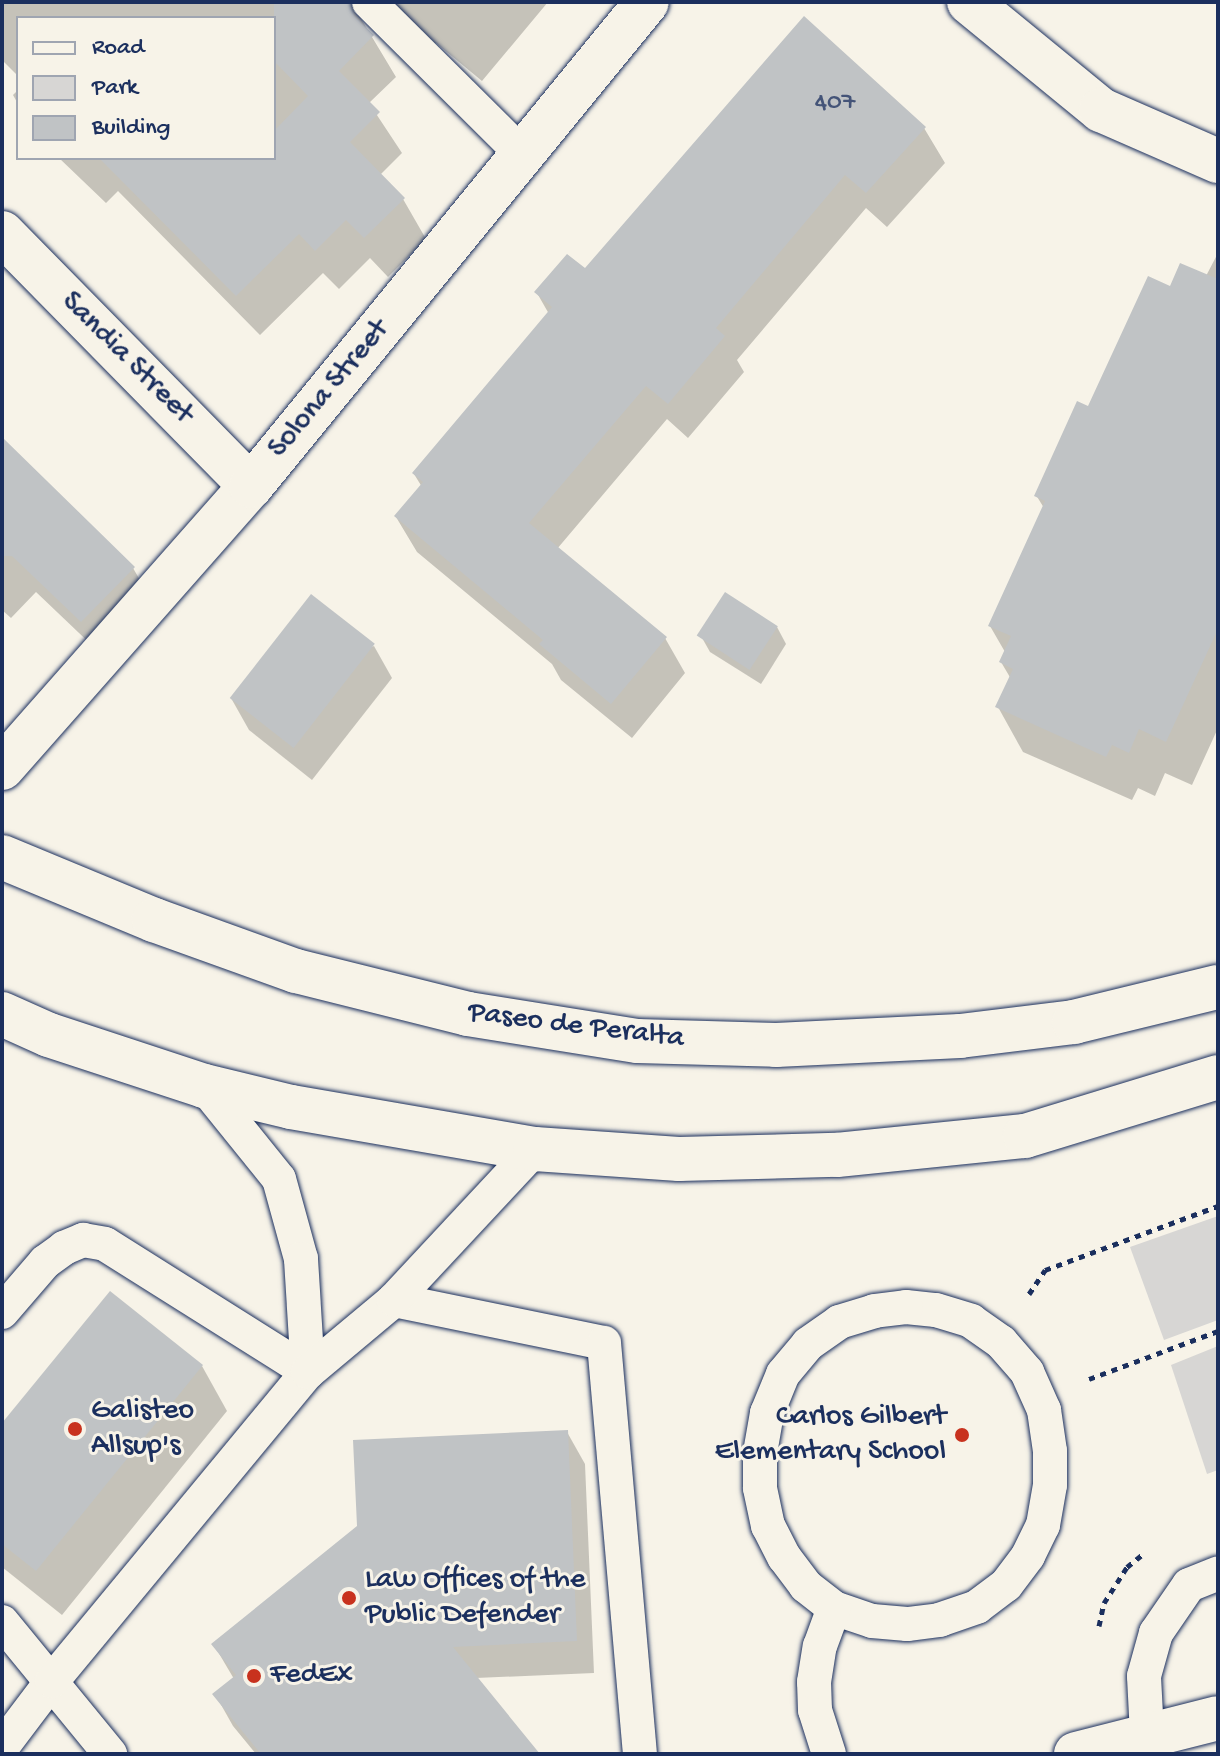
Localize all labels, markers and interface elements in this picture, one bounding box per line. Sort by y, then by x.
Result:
legend [16,16,276,160]
text: Road [92,34,144,63]
text: Park [92,74,138,103]
house number: 407 [815,88,855,120]
text: Building [92,114,170,143]
street label: Sandia Street [52,285,200,433]
street label: Solona Street [262,313,398,467]
street label: Paseo de Peralta [466,996,686,1058]
place label: Galisteo Allsup's [91,1394,194,1464]
place label: Carlos Gilbert Elementary School [715,1400,946,1470]
marker: Galisteo Allsup's [66,1420,84,1438]
marker: Carlos Gilbert Elementary School [953,1426,971,1444]
place label: Law Offices of the Public Defender [365,1563,585,1634]
marker: Law Offices of the Public Defender [340,1589,358,1607]
place label: FedEx [270,1658,353,1694]
marker: FedEx [245,1667,263,1685]

